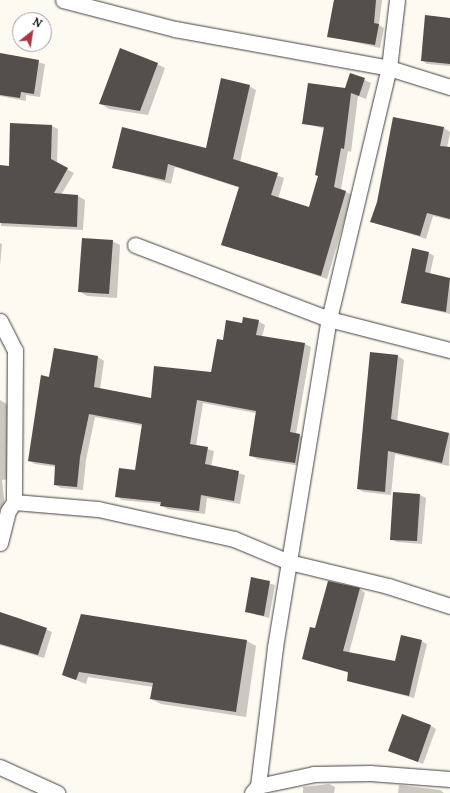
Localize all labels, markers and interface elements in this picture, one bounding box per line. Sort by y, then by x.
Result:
north arrow [12,12,52,52]
text: N [30,14,45,31]

